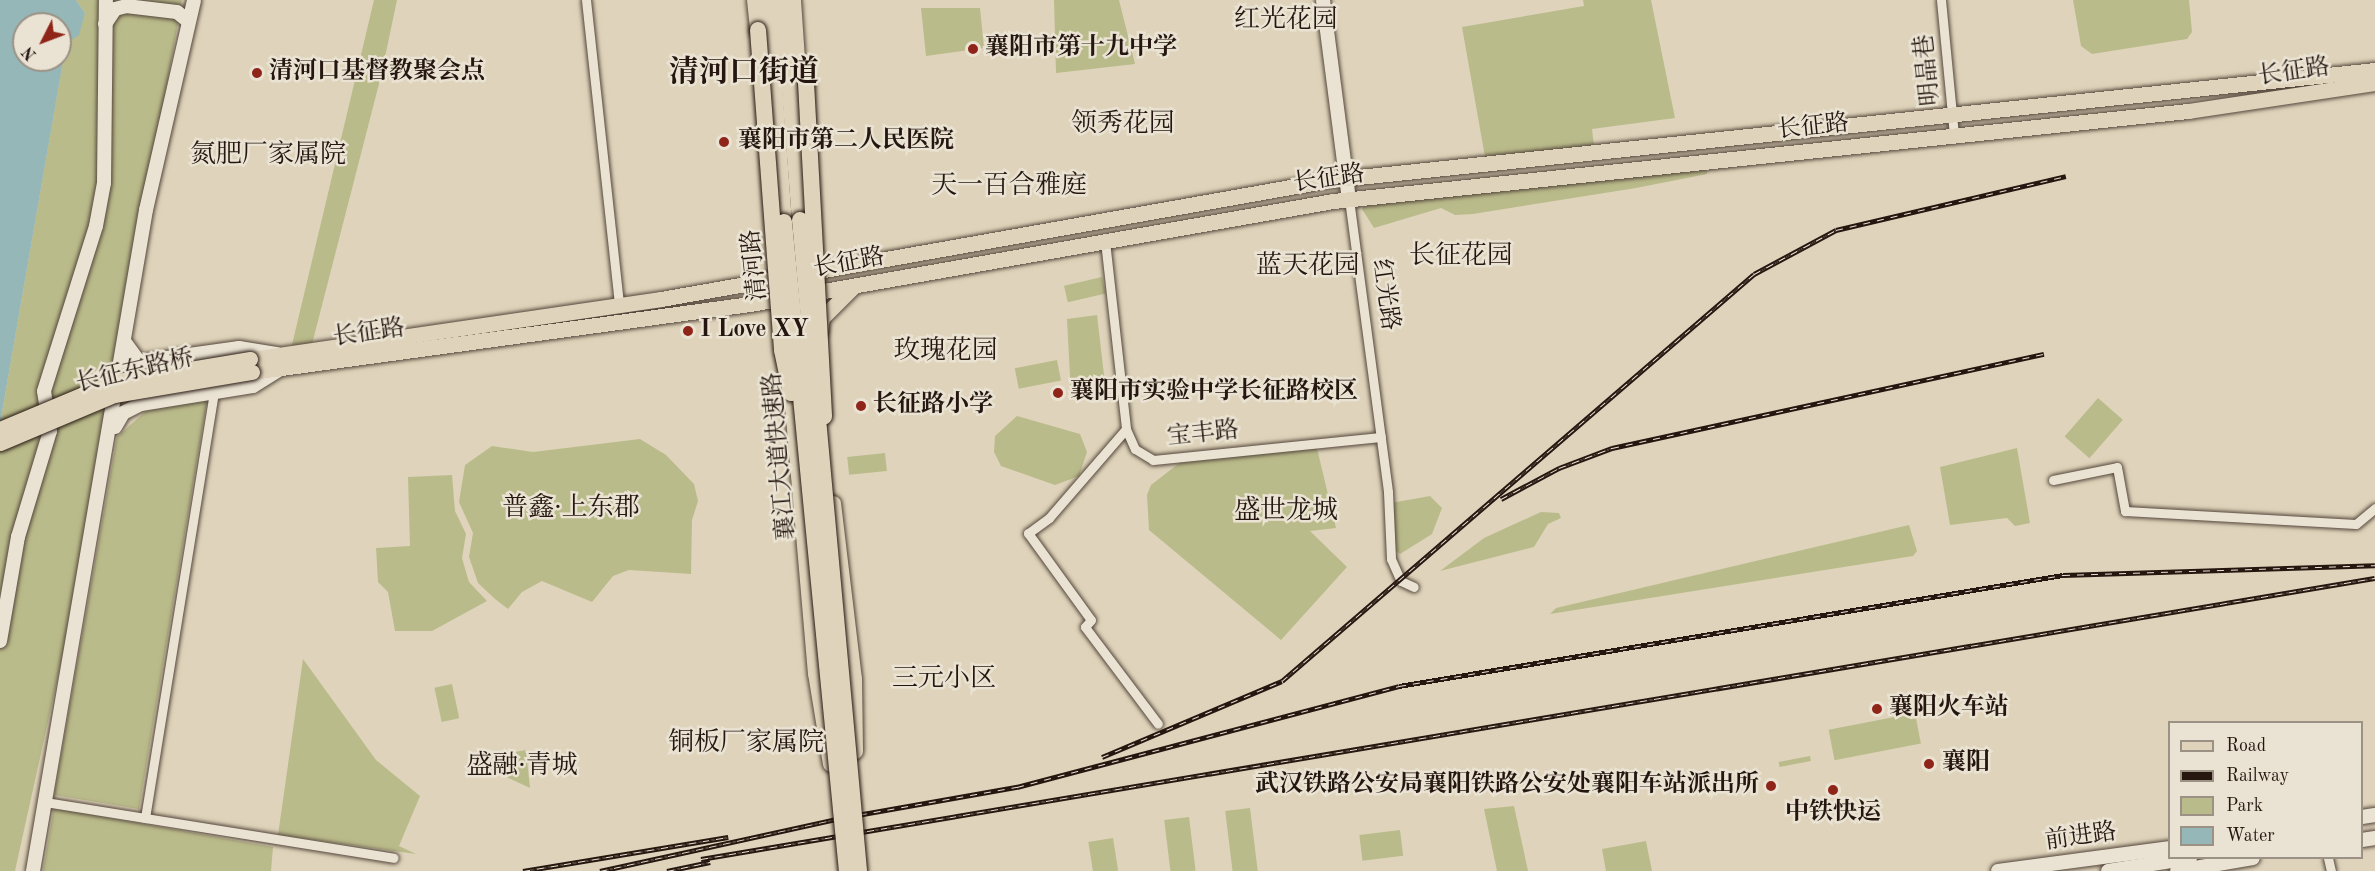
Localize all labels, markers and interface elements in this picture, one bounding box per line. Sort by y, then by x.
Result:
district label: 红光花园 [1234,5,1338,37]
north arrow [12,12,72,72]
street label: 明晶巷 [1911,33,1947,107]
place label: 襄阳市第十九中学 [985,35,1177,63]
marker: 襄阳市第十九中学 [966,42,980,56]
text: N [20,43,40,63]
street label: 长征路 [2256,54,2332,92]
district label: 清河口街道 [669,55,819,91]
place label: 清河口基督教聚会点 [269,59,485,87]
marker: 清河口基督教聚会点 [250,66,264,80]
district label: 领秀花园 [1071,109,1175,141]
street label: 长征路 [1776,110,1850,146]
place label: 襄阳市第二人民医院 [738,128,954,156]
marker: 襄阳市第二人民医院 [715,133,733,151]
district label: 氮肥厂家属院 [190,140,346,172]
street label: 长征路 [1291,161,1367,199]
district label: 天一百合雅庭 [931,171,1087,203]
street label: 清河路 [738,228,774,302]
district label: 长征花园 [1409,241,1513,273]
street label: 长征路 [811,244,887,284]
district label: 蓝天花园 [1256,251,1360,283]
street label: 红光路 [1365,257,1403,333]
street label: 长征路 [331,315,407,353]
place label: I Love XY [700,317,809,345]
marker: I Love XY [681,324,695,338]
district label: 玫瑰花园 [894,336,998,368]
street label: 长征东路桥 [73,344,197,400]
street label: 襄江大道快速路 [759,371,803,541]
place label: 襄阳市实验中学长征路校区 [1070,379,1358,407]
marker: 襄阳市实验中学长征路校区 [1051,386,1065,400]
place label: 长征路小学 [873,392,993,420]
marker: 长征路小学 [854,399,868,413]
street label: 宝丰路 [1166,417,1240,453]
district label: 普鑫·上东郡 [502,493,640,525]
district label: 盛世龙城 [1234,496,1338,528]
district label: 三元小区 [892,664,996,696]
place label: 襄阳火车站 [1889,695,2009,723]
marker: 襄阳火车站 [1870,702,1884,716]
legend [2168,721,2363,859]
district label: 铜板厂家属院 [668,728,824,760]
text: Road [2226,737,2266,755]
place label: 襄阳 [1942,750,1990,778]
district label: 盛融·青城 [466,751,578,783]
marker: 襄阳 [1920,755,1938,773]
text: Railway [2226,767,2289,785]
place label: 武汉铁路公安局襄阳铁路公安处襄阳车站派出所 [1255,772,1759,800]
marker: 武汉铁路公安局襄阳铁路公安处襄阳车站派出所 [1764,779,1778,793]
marker: 中铁快运 [1826,783,1840,797]
text: Park [2226,797,2263,815]
place label: 中铁快运 [1785,800,1881,828]
street label: 前进路 [2043,819,2119,857]
text: Water [2226,827,2275,845]

